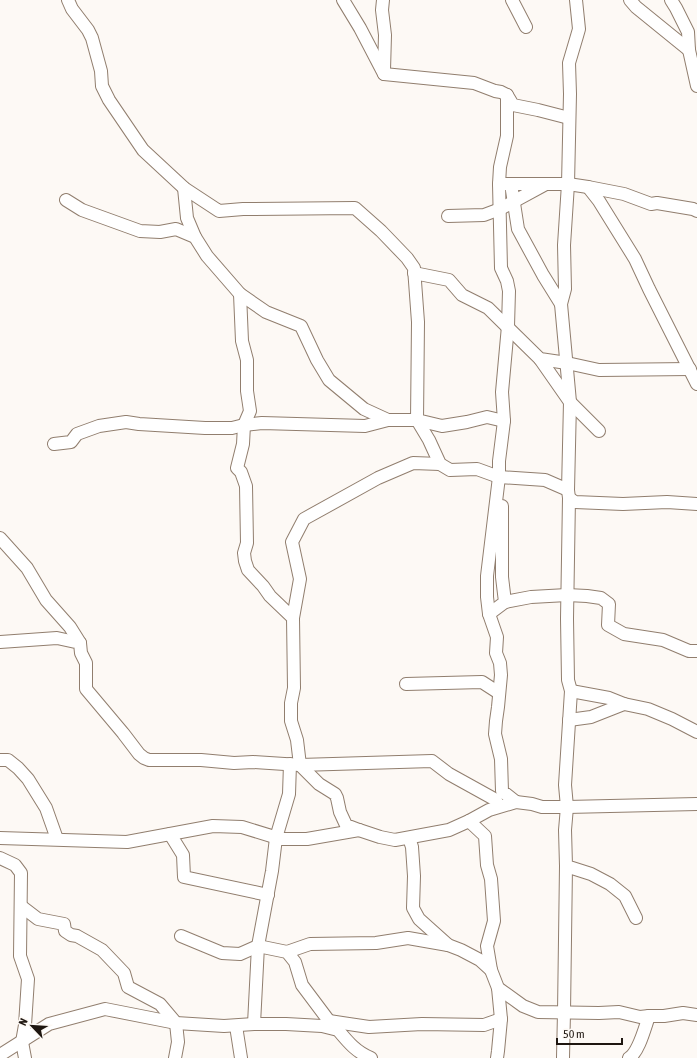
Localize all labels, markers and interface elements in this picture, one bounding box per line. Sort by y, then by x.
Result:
north arrow [12,1006,52,1046]
text: N [16,1016,30,1027]
scale bar [557,1020,622,1046]
text: 50 m [563,1027,585,1041]

